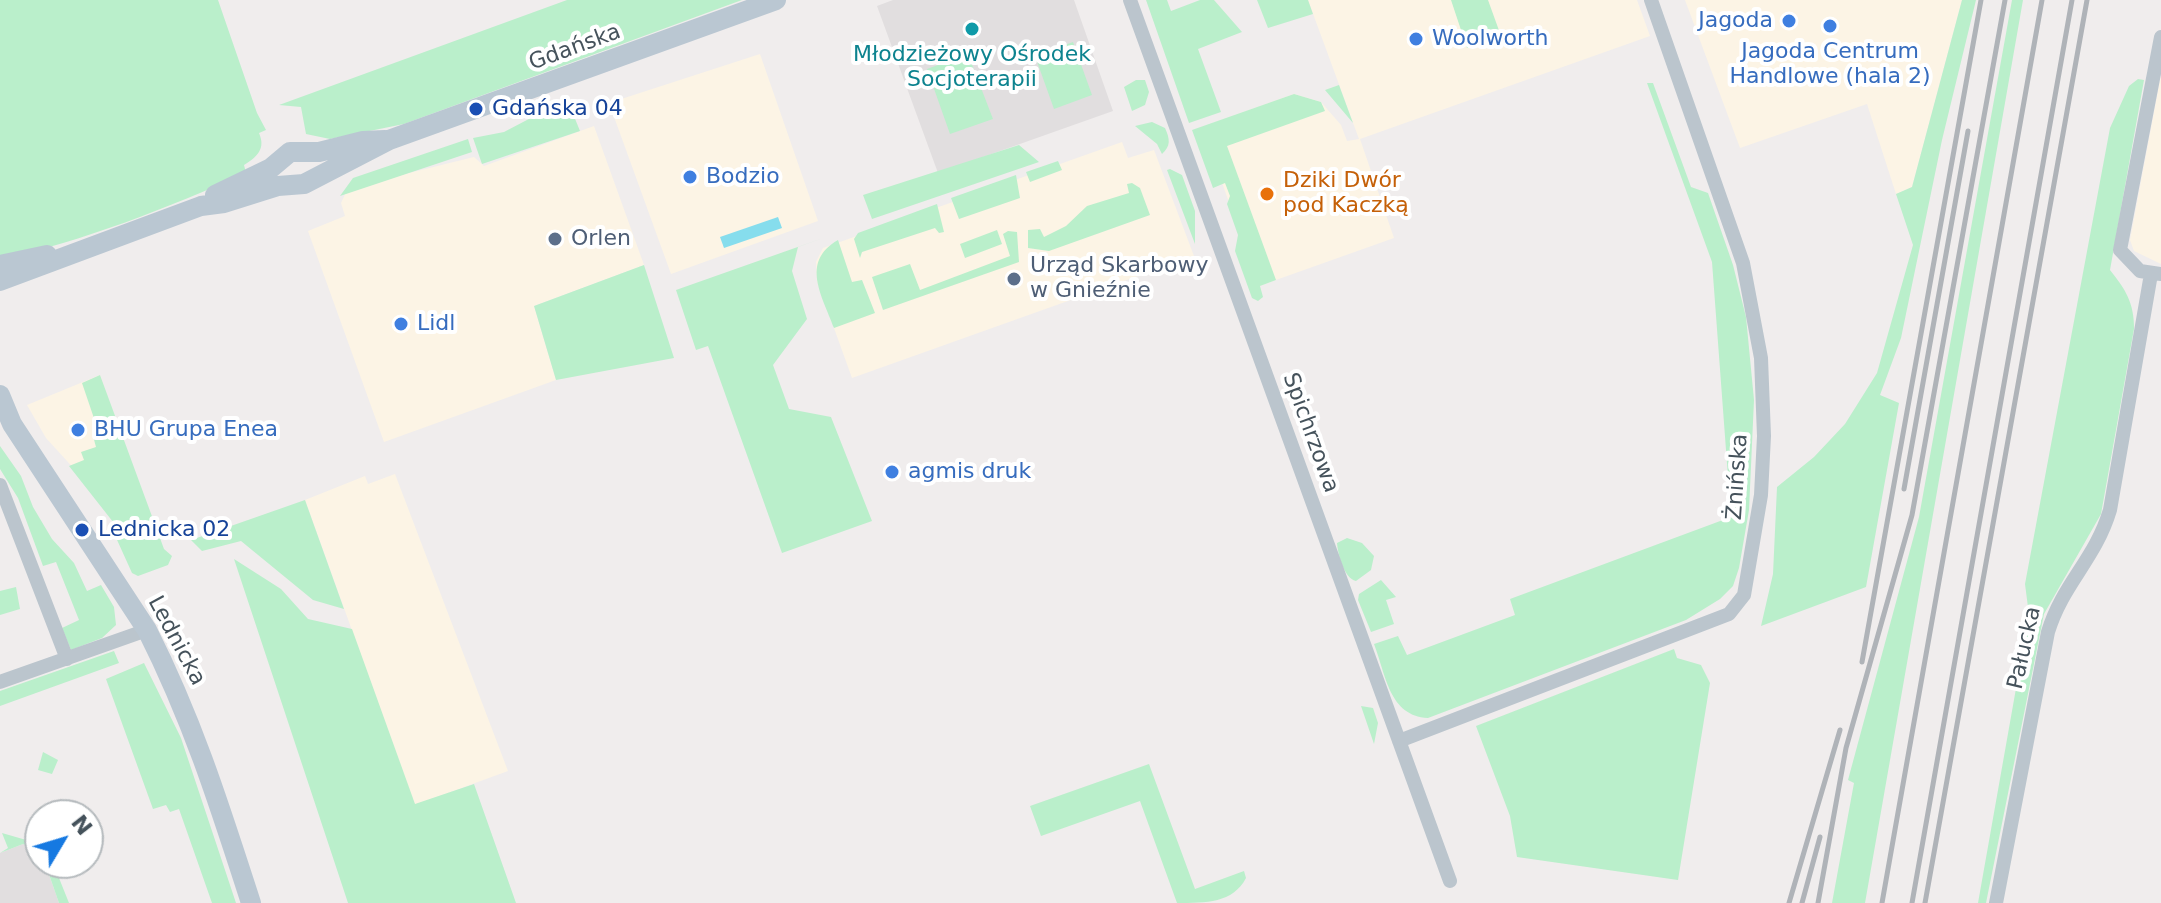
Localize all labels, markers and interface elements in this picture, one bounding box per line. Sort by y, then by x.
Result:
place label: Jagoda [1698,8,1773,34]
marker: Jagoda [1780,12,1798,30]
marker: Jagoda Centrum Handlowe (hala 2) [1821,17,1839,35]
street label: Gdańska [526,19,624,77]
marker: Młodzieżowy Ośrodek Socjoterapii [963,20,981,38]
place label: Woolworth [1432,26,1549,52]
marker: Woolworth [1407,30,1425,48]
place label: Jagoda Centrum Handlowe (hala 2) [1729,39,1931,90]
place label: Młodzieżowy Ośrodek Socjoterapii [853,42,1091,94]
place label: Gdańska 04 [492,96,623,122]
marker: Gdańska 04 [467,100,485,118]
place label: Bodzio [706,164,780,190]
marker: Bodzio [681,168,699,186]
place label: Dziki Dwór pod Kaczką [1283,168,1409,220]
marker: Dziki Dwór pod Kaczką [1258,185,1276,203]
place label: Orlen [571,226,631,252]
marker: Orlen [546,230,564,248]
place label: Urząd Skarbowy w Gnieźnie [1030,253,1208,304]
marker: Urząd Skarbowy w Gnieźnie [1005,270,1023,288]
place label: Lidl [417,311,455,337]
marker: Lidl [392,315,410,333]
street label: Spichrzowa [1276,369,1344,497]
place label: BHU Grupa Enea [94,417,278,443]
marker: BHU Grupa Enea [69,421,87,439]
street label: Żnińska [1722,433,1754,521]
place label: agmis druk [908,459,1031,485]
marker: agmis druk [883,463,901,481]
place label: Lednicka 02 [98,517,230,543]
marker: Lednicka 02 [73,521,91,539]
street label: Lednicka [141,592,211,690]
street label: Pałucka [2003,604,2047,692]
north arrow [24,799,104,879]
text: N [66,810,97,840]

